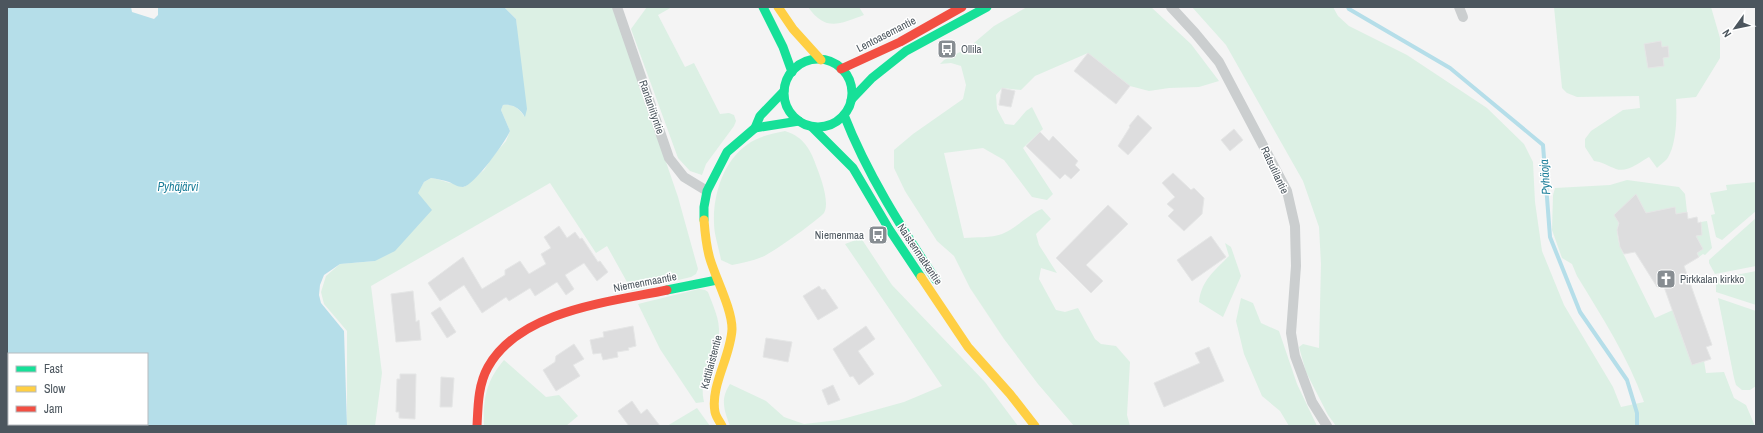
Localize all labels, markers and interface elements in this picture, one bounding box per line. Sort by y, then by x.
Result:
north arrow [1715,8,1755,48]
street label: Lentoasemantie [854,13,918,55]
text: N [1719,27,1734,40]
bus stop icon: Ollila [936,38,958,60]
place label: Ollila [961,42,982,56]
street label: Rantaniityntie [636,78,668,136]
street label: Ratsutilantie [1258,144,1292,196]
water label: Pyhäoja [1536,158,1554,195]
water label: Pyhäjärvi [157,179,199,195]
street label: Naistenmatkantie [894,221,946,287]
bus stop icon: Niemenmaa [867,224,889,246]
place label: Niemenmaa [815,228,864,242]
church icon: Pirkkalan kirkko [1655,268,1677,290]
street label: Niemenmaantie [612,269,678,295]
place label: Pirkkalan kirkko [1680,272,1744,286]
street label: Kattilaistentie [697,334,725,390]
legend [8,353,148,425]
text: Fast [44,361,63,377]
text: Slow [44,381,66,397]
text: Jam [44,401,63,417]

